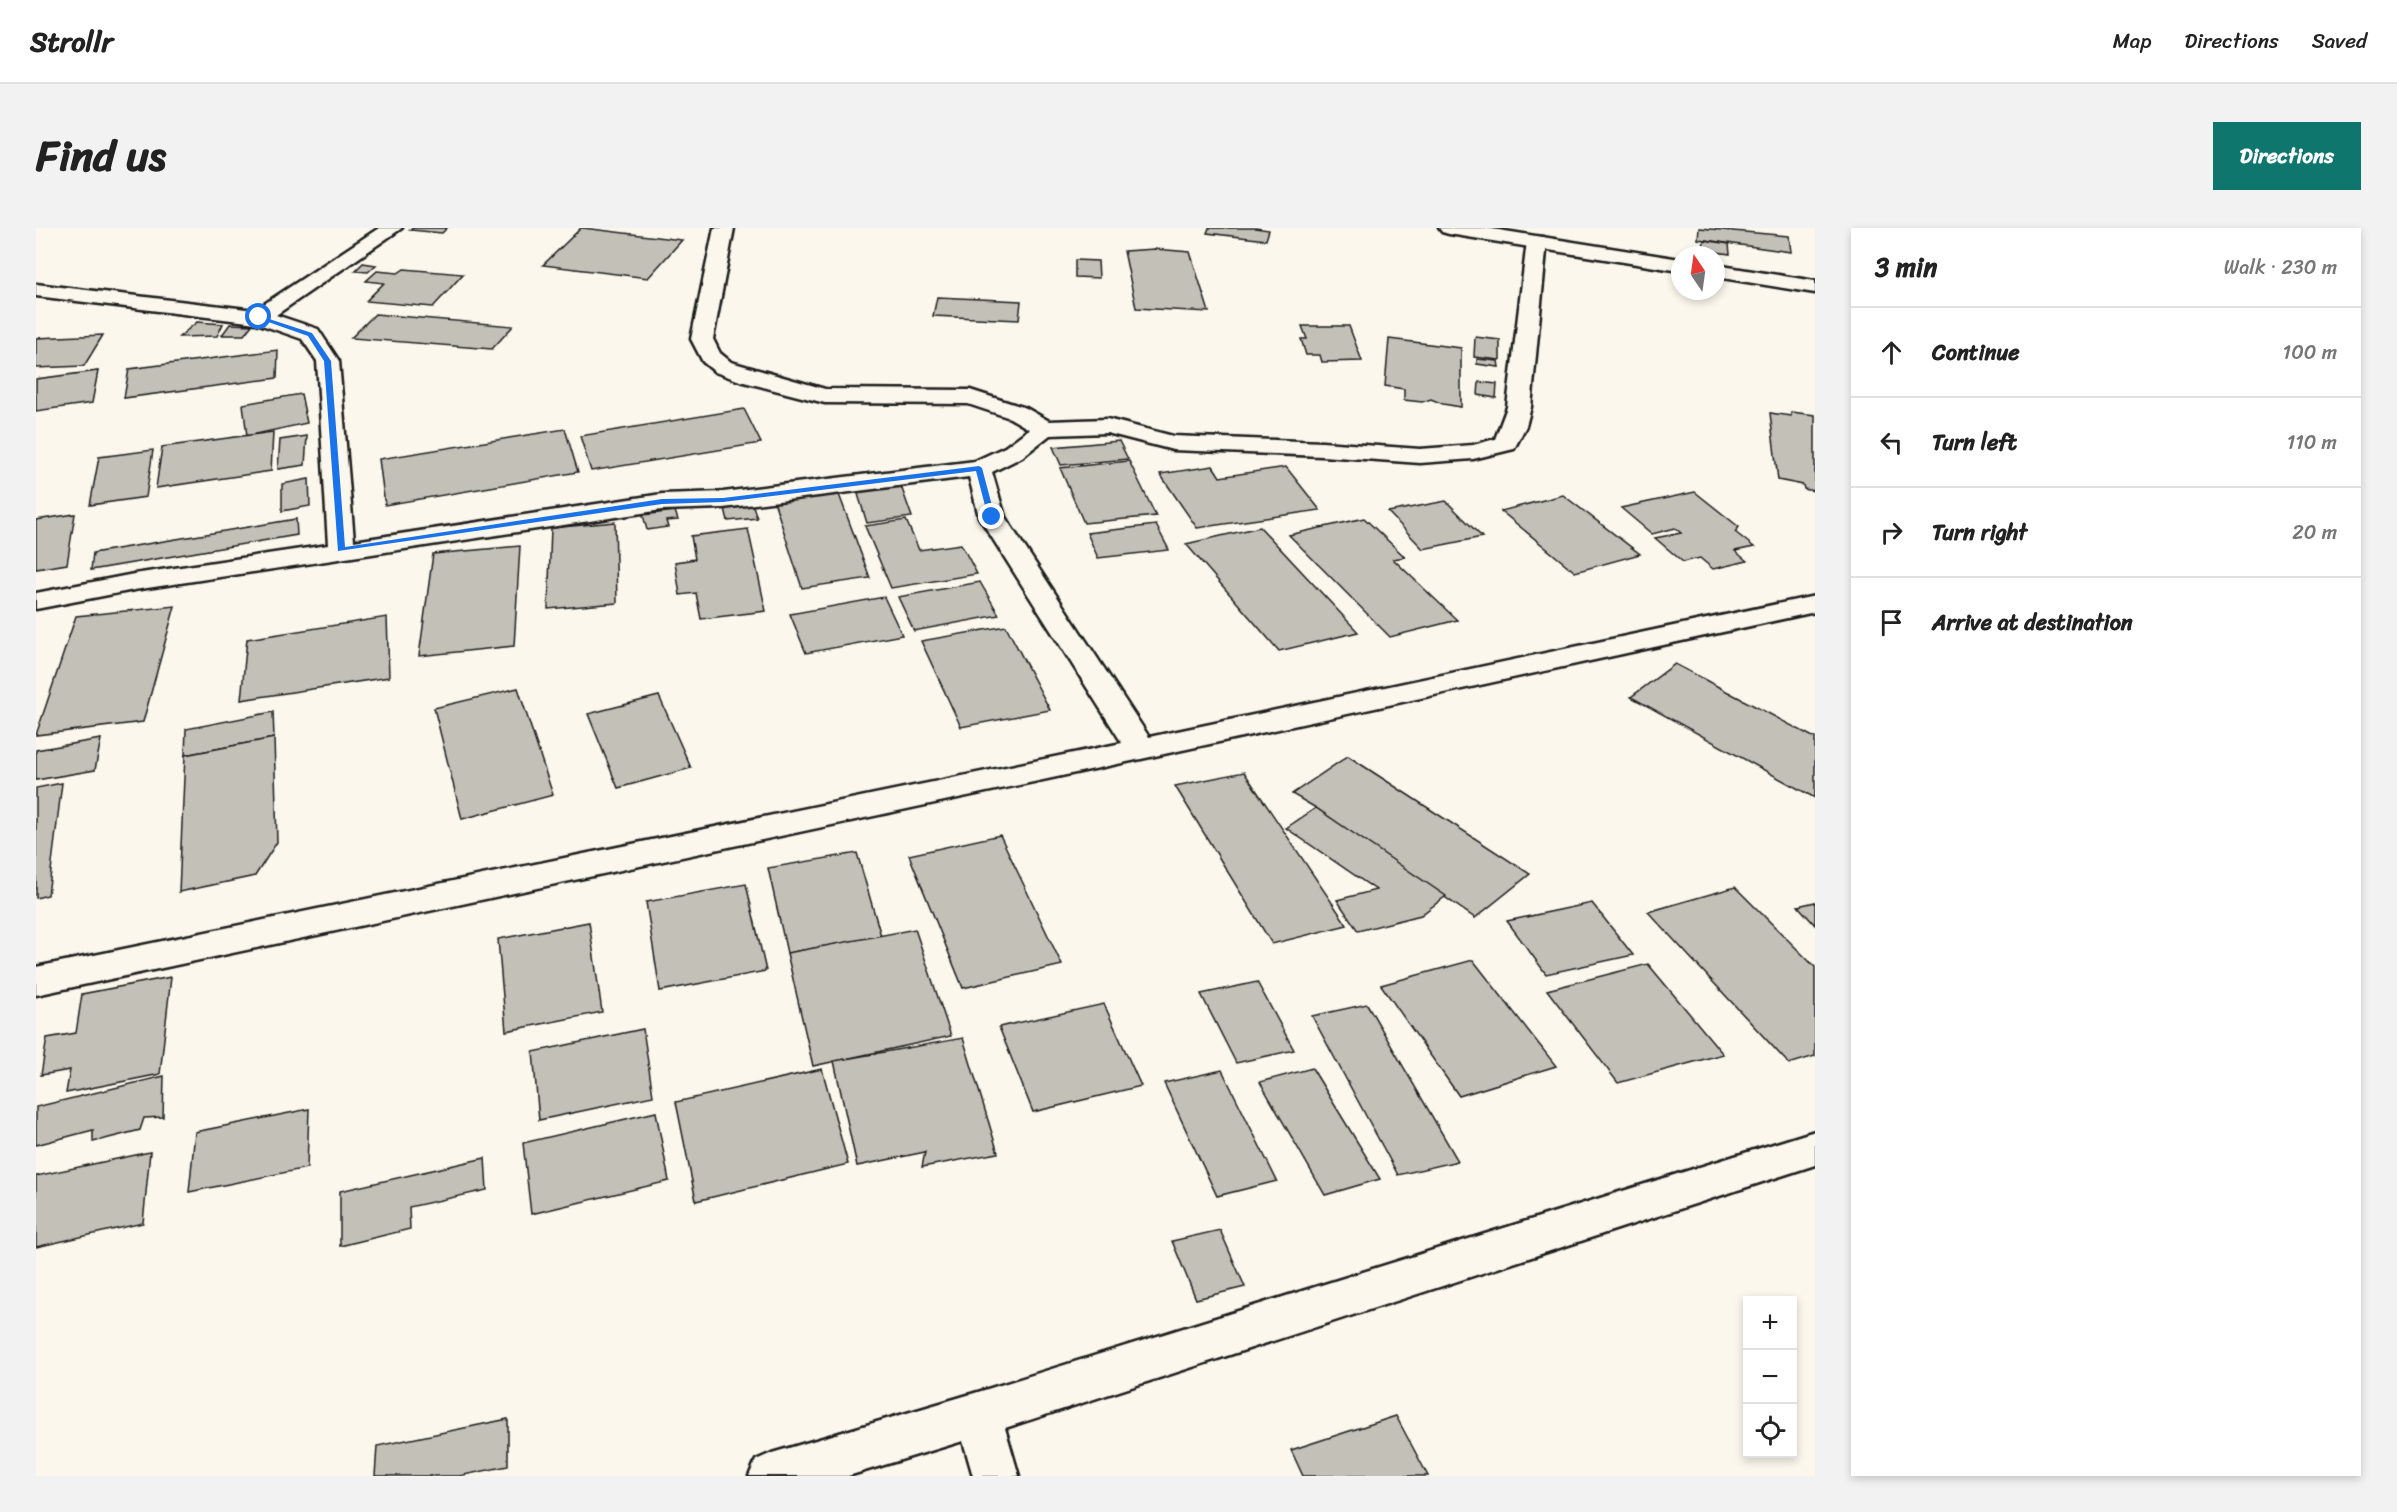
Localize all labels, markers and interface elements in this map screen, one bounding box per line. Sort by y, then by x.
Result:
text: Strollr [30,17,113,66]
text: Map [2113,22,2151,60]
text: Directions [2184,22,2279,60]
text: Saved [2312,22,2367,60]
text: Find us [36,119,166,193]
button: Directions [2213,122,2361,190]
text: 3 min [1875,244,1937,290]
north arrow [1671,246,1725,300]
text: Walk · 230 m [2224,250,2337,285]
route start [245,303,271,329]
text: Continue [1932,333,2020,372]
text: 100 m [2283,335,2337,370]
icon: ahead [1875,336,1908,369]
text: Turn left [1932,423,2017,462]
text: 110 m [2287,425,2337,460]
icon: left [1875,426,1908,459]
route end [978,503,1004,529]
text: Turn right [1932,513,2027,552]
text: 20 m [2292,515,2337,550]
icon: right [1875,516,1908,549]
text: Arrive at destination [1932,603,2133,642]
icon: arrive [1875,606,1908,639]
map controls [1743,1296,1797,1458]
button: + [1743,1296,1797,1350]
button: − [1743,1350,1797,1404]
button: locate [1743,1404,1797,1458]

